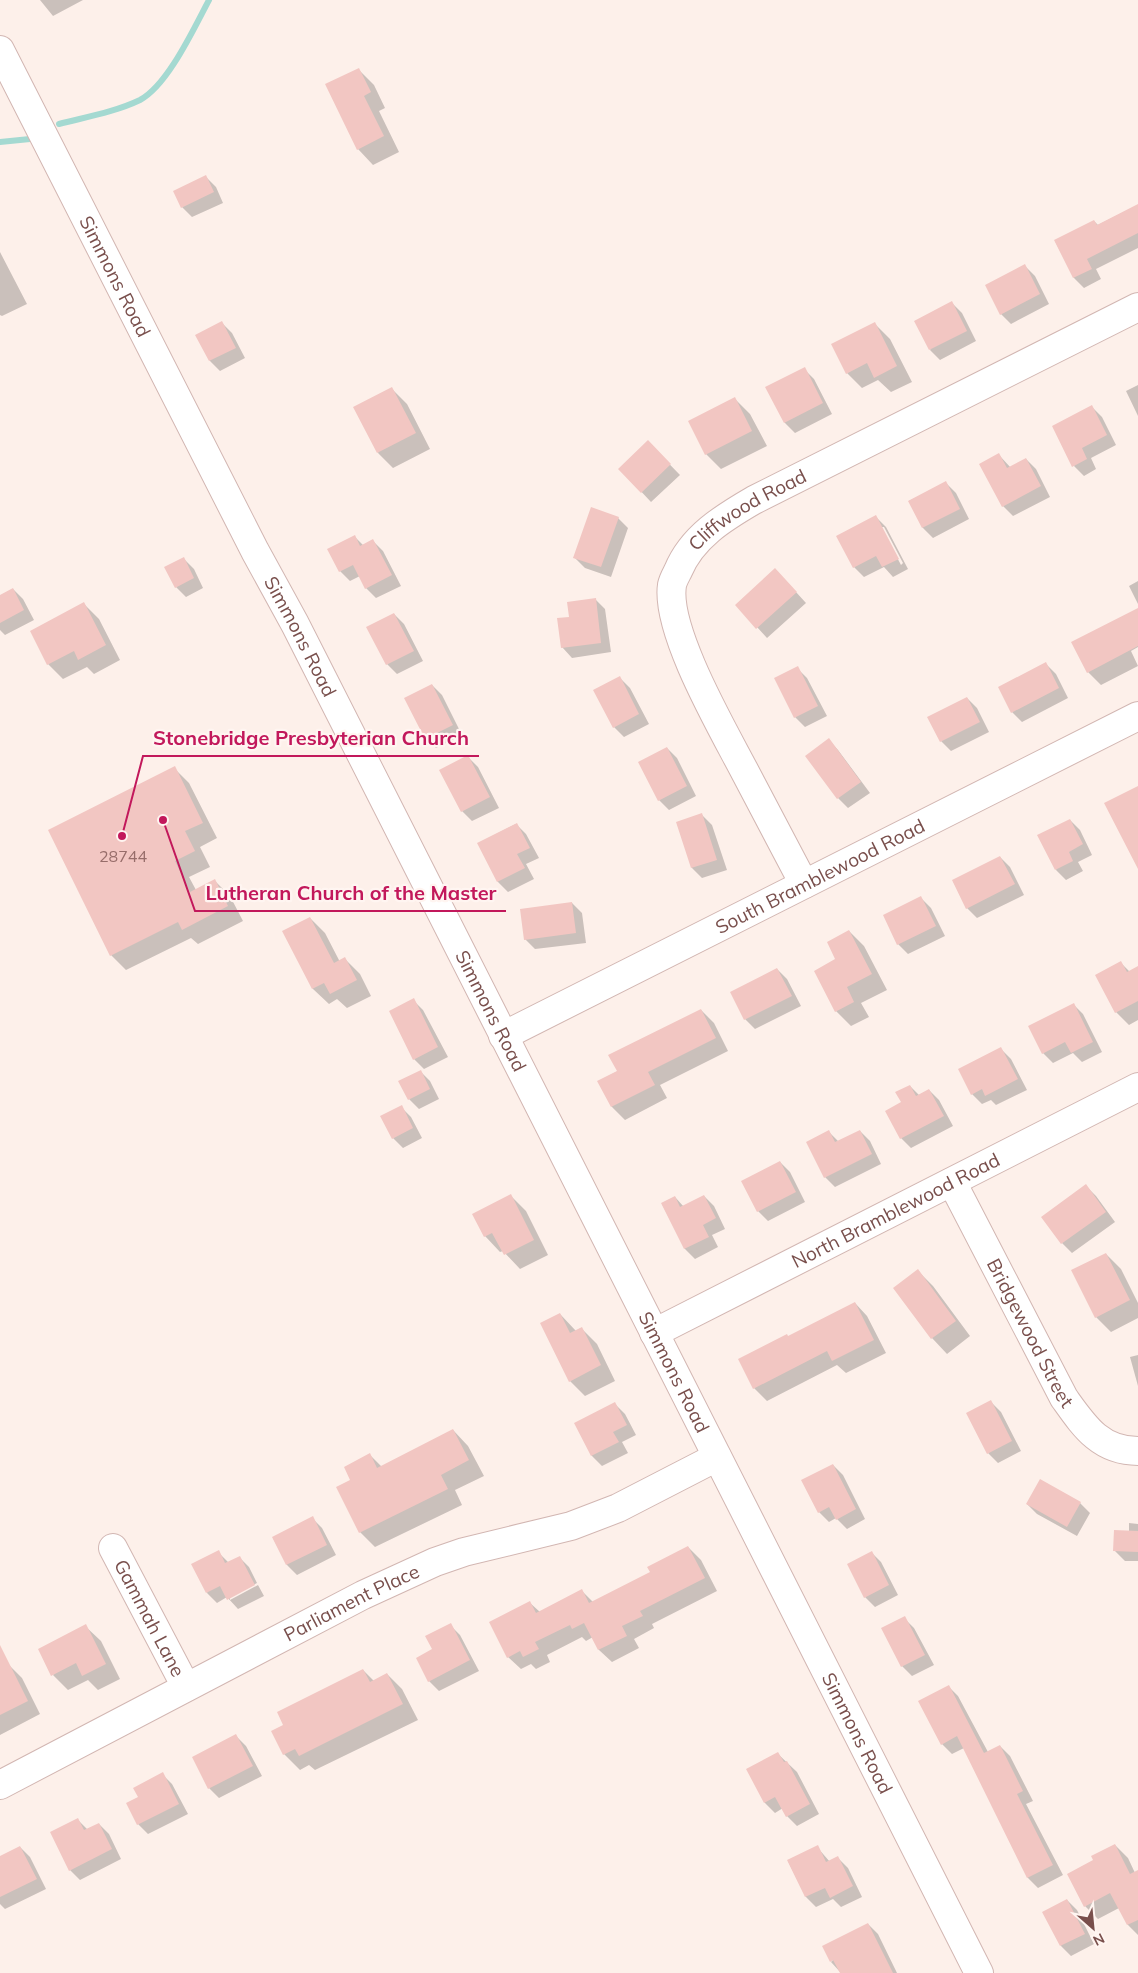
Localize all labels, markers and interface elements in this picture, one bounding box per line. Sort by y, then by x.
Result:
street label: Simmons Road [74,212,156,341]
street label: Cliffwood Road [683,464,810,555]
street label: Simmons Road [259,572,342,701]
callout: Stonebridge Presbyterian Church [143,721,479,756]
text: Stonebridge Presbyterian Church [153,725,469,750]
street label: South Bramblewood Road [711,813,929,939]
house number: 28744 [99,846,147,866]
callout: Lutheran Church of the Master [195,876,506,911]
text: Lutheran Church of the Master [206,880,497,905]
street label: Simmons Road [450,946,532,1075]
street label: North Bramblewood Road [787,1147,1004,1273]
street label: Bridgewood Street [982,1254,1079,1413]
street label: Simmons Road [634,1307,715,1437]
street label: Gammah Lane [109,1555,190,1681]
street label: Parliament Place [280,1559,423,1646]
street label: Simmons Road [817,1669,898,1798]
north arrow [1068,1903,1118,1953]
text: N [1090,1929,1108,1950]

